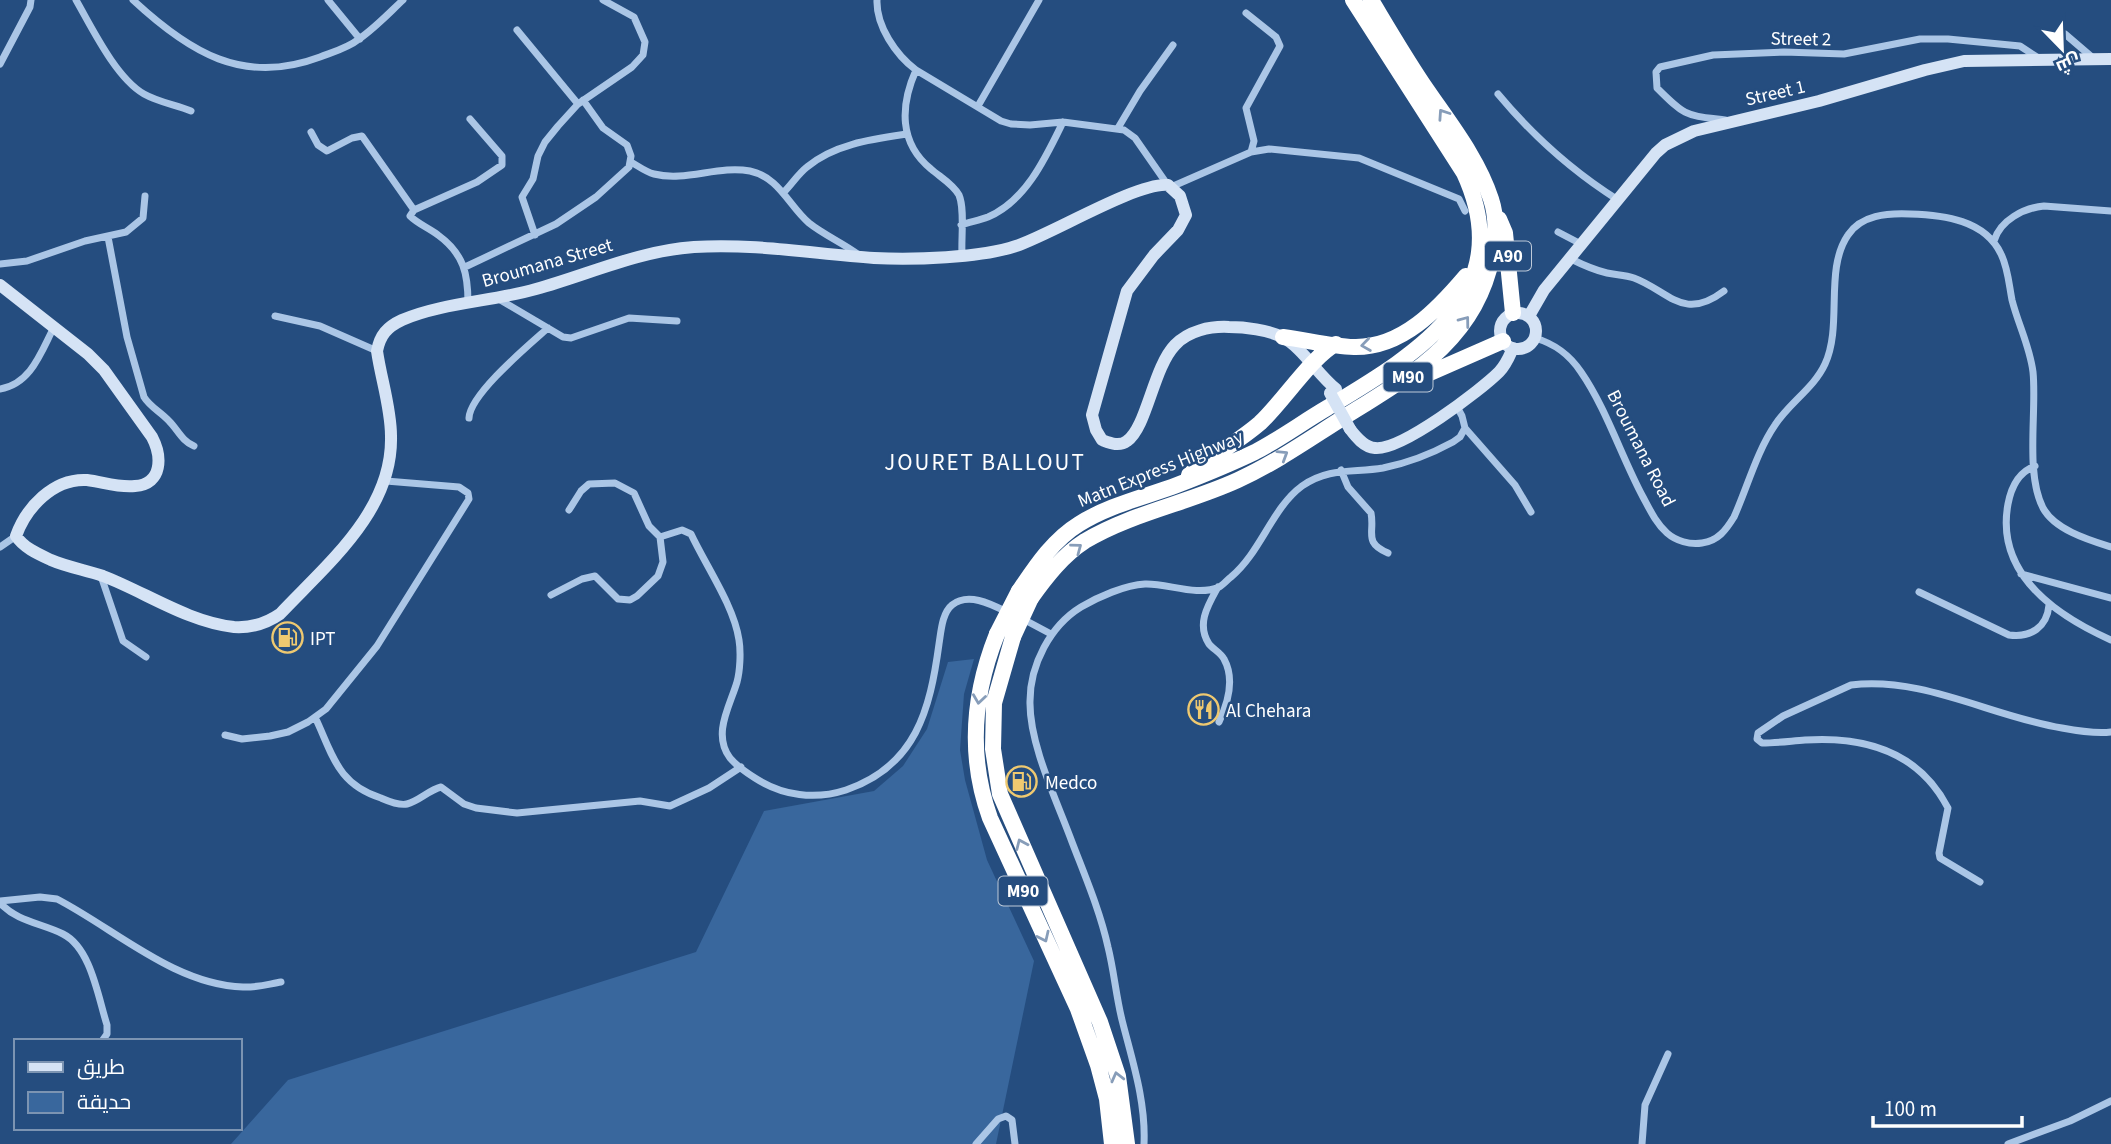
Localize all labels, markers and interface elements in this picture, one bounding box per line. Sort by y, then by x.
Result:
north arrow [2027,14,2097,84]
street label: Street 2 [1770,25,1832,54]
text: ش [2052,46,2085,80]
street label: Street 1 [1743,73,1808,113]
one-way arrow [1439,109,1451,122]
street label: Broumana Street [479,232,617,295]
road number: A90 [1485,242,1531,270]
one-way arrow [1456,316,1469,329]
one-way arrow [1360,337,1372,352]
road number: M90 [1384,362,1432,391]
street label: Broumana Road [1600,385,1682,512]
street label: Matn Express Highway [1074,424,1248,515]
district label: JOURET BALLOUT [884,446,1086,479]
one-way arrow [1276,451,1289,464]
one-way arrow [1069,544,1081,556]
fuel station icon: IPT [270,621,304,655]
place label: IPT [310,626,335,653]
one-way arrow [971,693,986,705]
restaurant icon: Al Chehara [1186,693,1220,727]
place label: Al Chehara [1226,698,1311,725]
fuel station icon: Medco [1005,765,1039,799]
place label: Medco [1045,770,1097,797]
one-way arrow [1015,839,1029,851]
road number: M90 [998,876,1048,906]
one-way arrow [1036,930,1050,943]
legend [14,1039,242,1130]
text: طريق [77,1052,125,1082]
one-way arrow [1111,1071,1125,1083]
scale bar [1873,1084,2022,1128]
text: حديقة [77,1087,131,1117]
text: 100 m [1884,1094,1937,1124]

